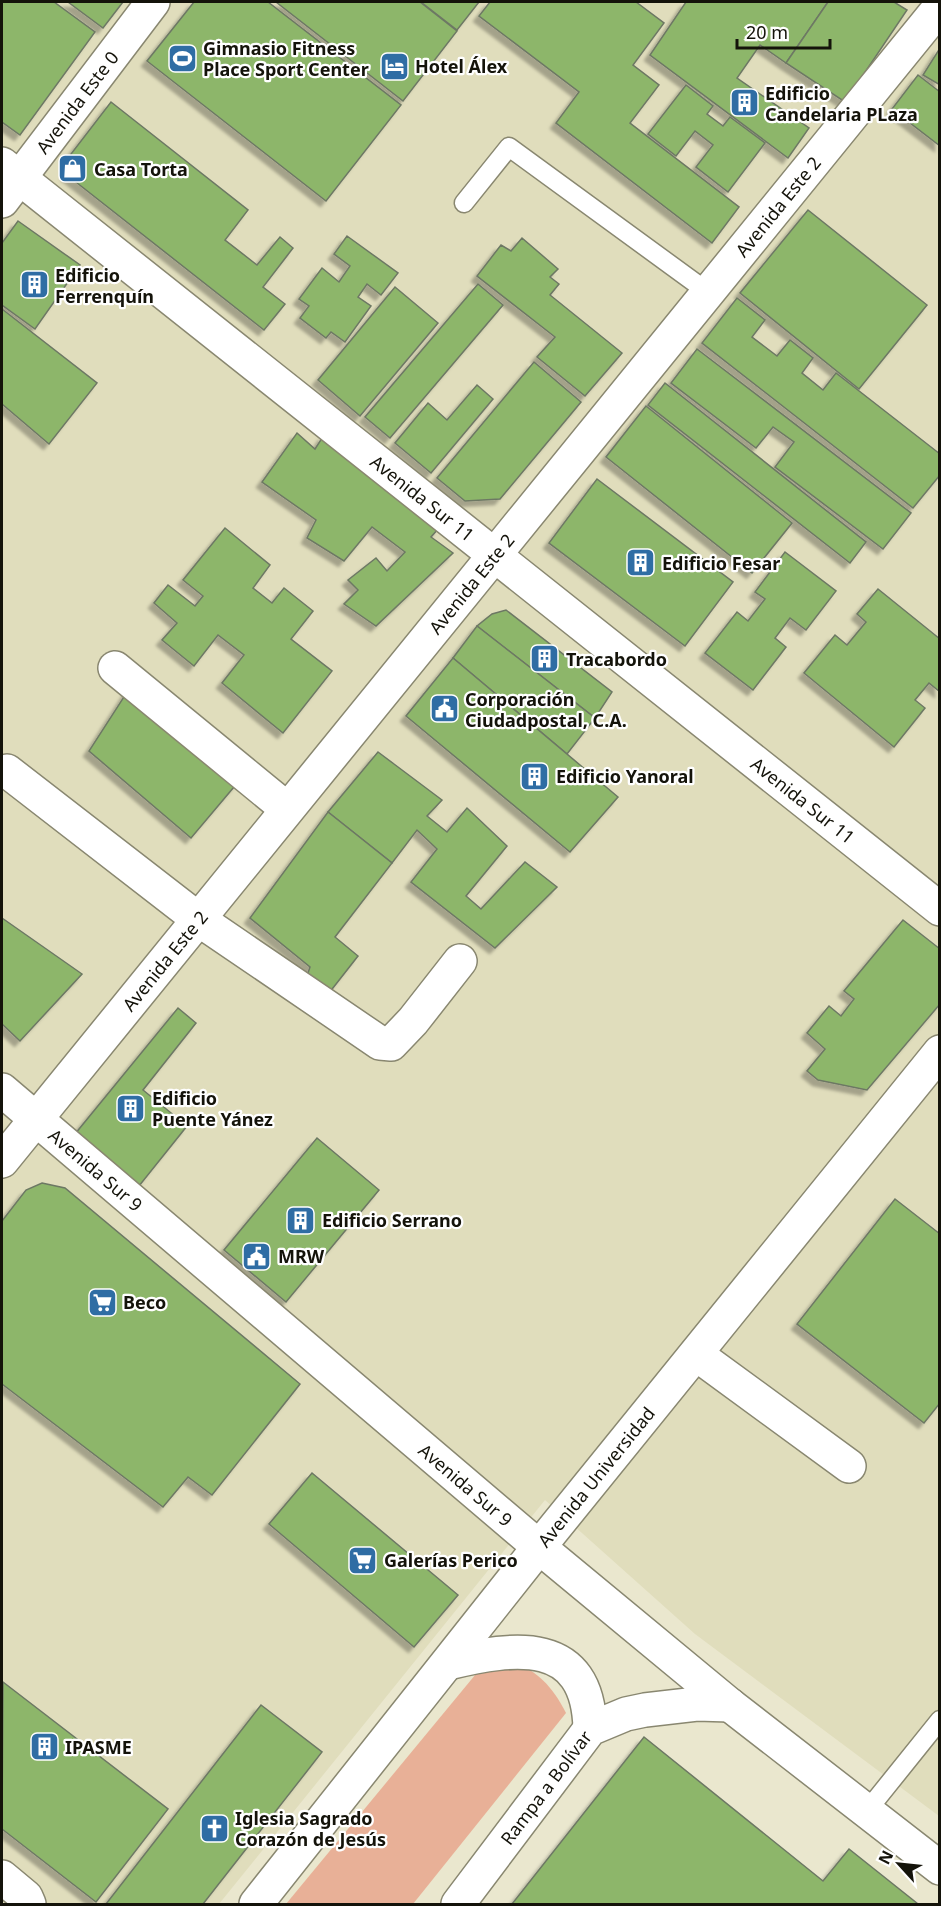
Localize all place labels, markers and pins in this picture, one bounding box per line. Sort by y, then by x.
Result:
place label: Gimnasio Fitness Place Sport Center [203,36,369,81]
sports icon: Gimnasio Fitness Place Sport Center [166,42,198,74]
hotel icon: Hotel Álex [378,50,410,82]
place label: Hotel Álex [415,54,508,78]
place label: Edificio Candelaria PLaza [765,81,918,126]
building icon: Edificio Candelaria PLaza [728,87,760,119]
shop icon: Casa Torta [57,153,89,185]
place label: Casa Torta [94,157,188,181]
place label: Edificio Ferrenquín [55,263,154,308]
building icon: Edificio Ferrenquín [18,269,50,301]
building icon: Edificio Fesar [625,547,657,579]
place label: Edificio Fesar [662,551,780,575]
building icon: Tracabordo [529,643,561,675]
place label: Tracabordo [566,647,667,671]
place label: Corporación Ciudadpostal, C.A. [465,687,627,732]
public building icon: Corporación Ciudadpostal, C.A. [428,693,460,725]
building icon: Edificio Yanoral [519,760,551,792]
place label: Edificio Yanoral [556,764,694,788]
place label: Edificio Puente Yánez [152,1086,273,1131]
building icon: Edificio Puente Yánez [115,1092,147,1124]
building icon: Edificio Serrano [285,1204,317,1236]
place label: Edificio Serrano [322,1208,462,1232]
public building icon: MRW [241,1240,273,1272]
place label: MRW [278,1244,325,1268]
supermarket icon: Beco [86,1286,118,1318]
place label: Beco [123,1290,166,1314]
supermarket icon: Galerías Perico [347,1544,379,1576]
place label: Galerías Perico [384,1548,518,1572]
building icon: IPASME [28,1731,60,1763]
place label: IPASME [65,1735,132,1759]
place label: Iglesia Sagrado Corazón de Jesús [235,1806,386,1851]
church icon: Iglesia Sagrado Corazón de Jesús [198,1812,230,1844]

